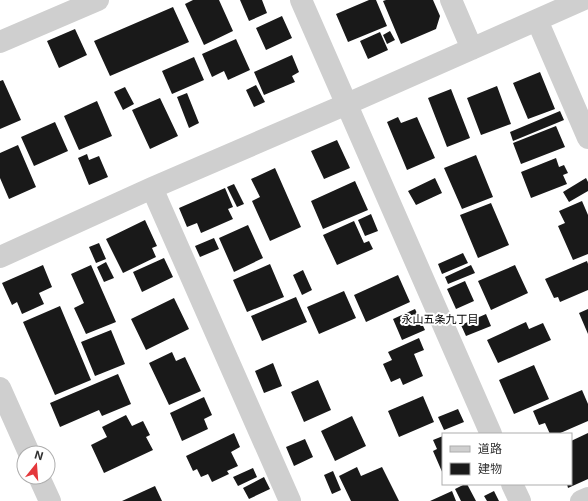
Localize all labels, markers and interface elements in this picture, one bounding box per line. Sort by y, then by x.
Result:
district label: 永山五条九丁目 [402,312,479,326]
legend [442,433,572,485]
text: 道路 [478,441,502,456]
north arrow [16,445,56,485]
text: N [33,448,45,463]
text: 建物 [478,461,502,476]

